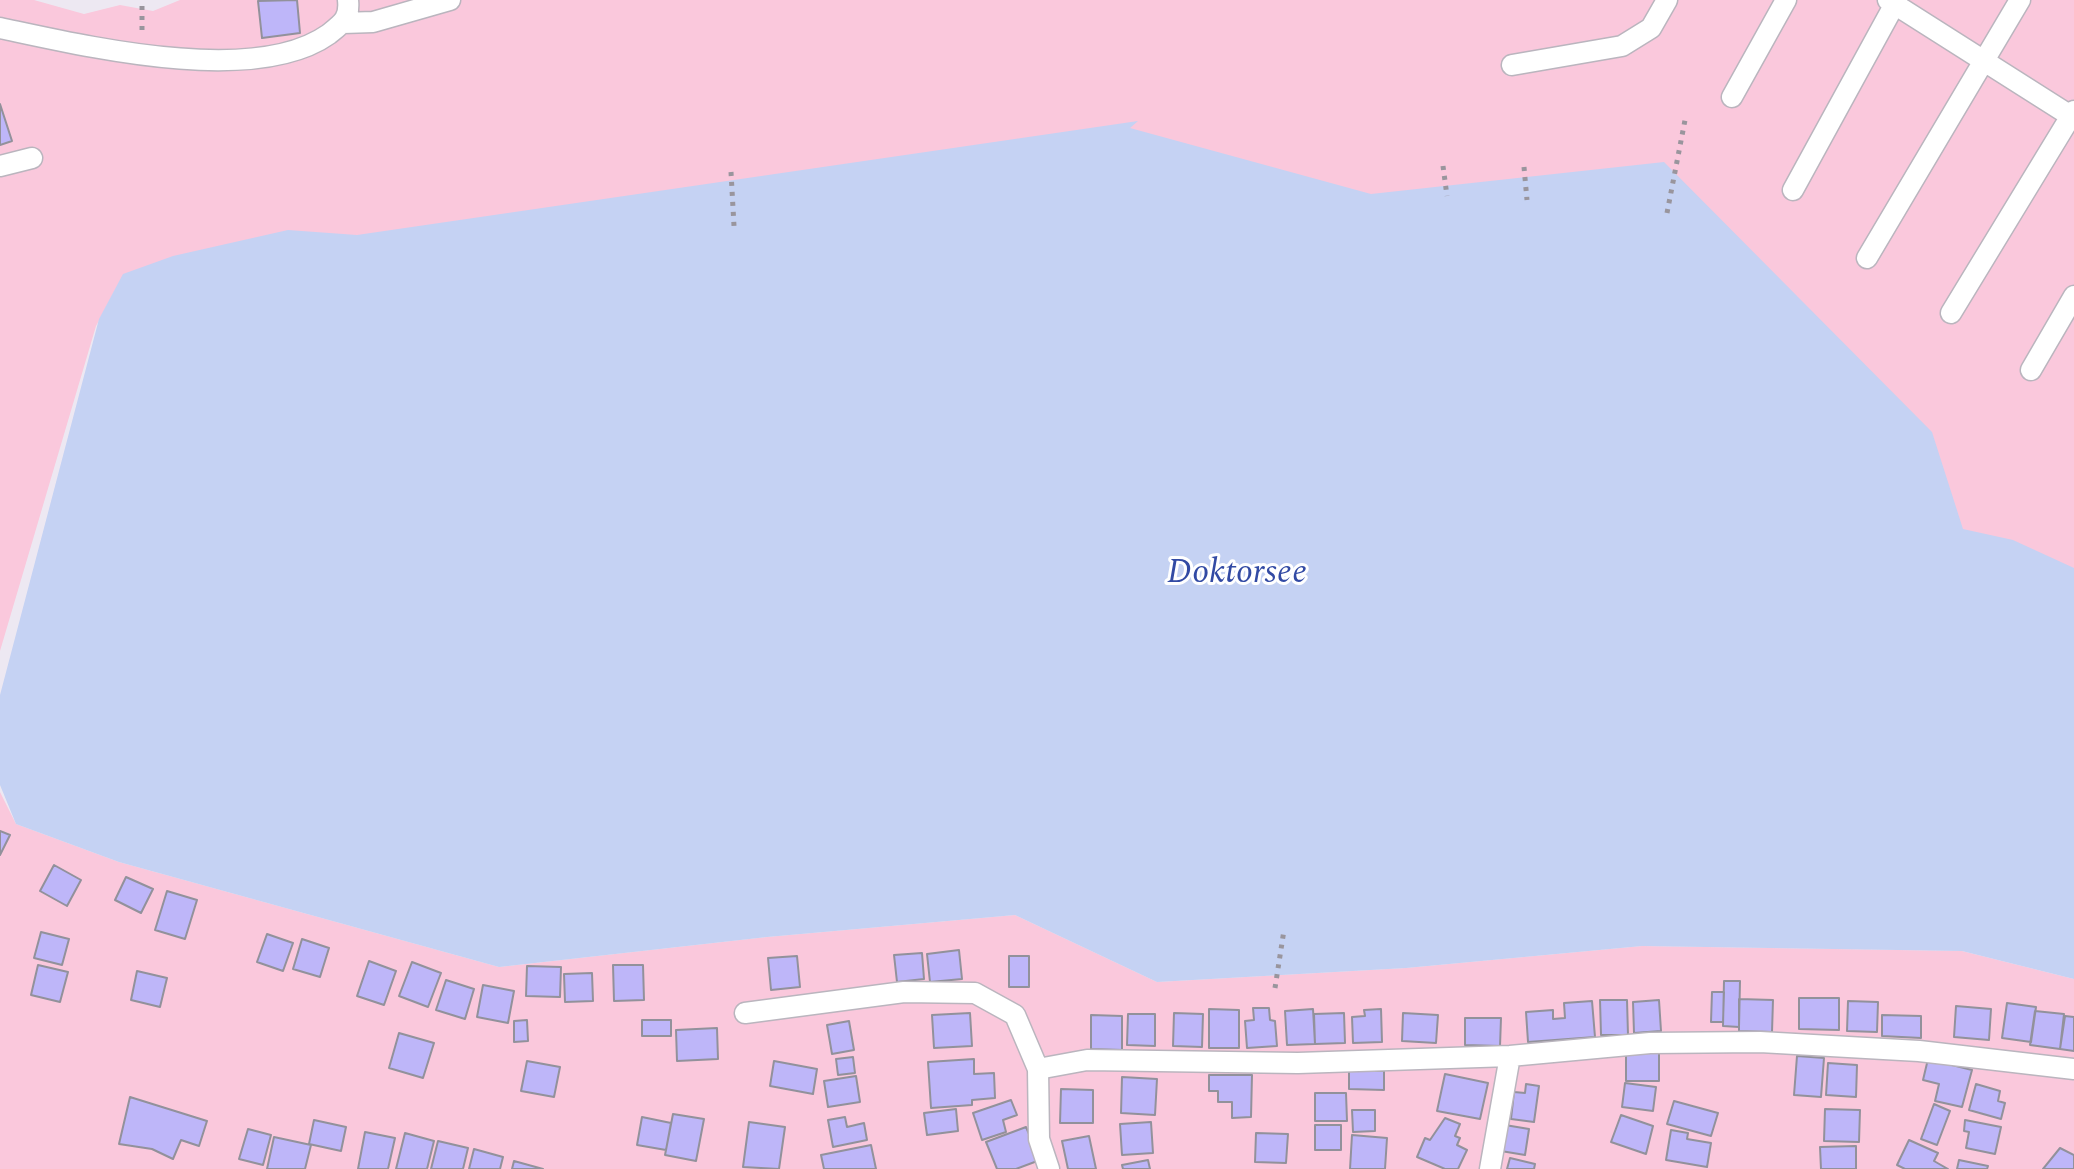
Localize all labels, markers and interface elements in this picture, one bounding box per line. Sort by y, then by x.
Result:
water label: Doktorsee [1167,555,1307,595]

